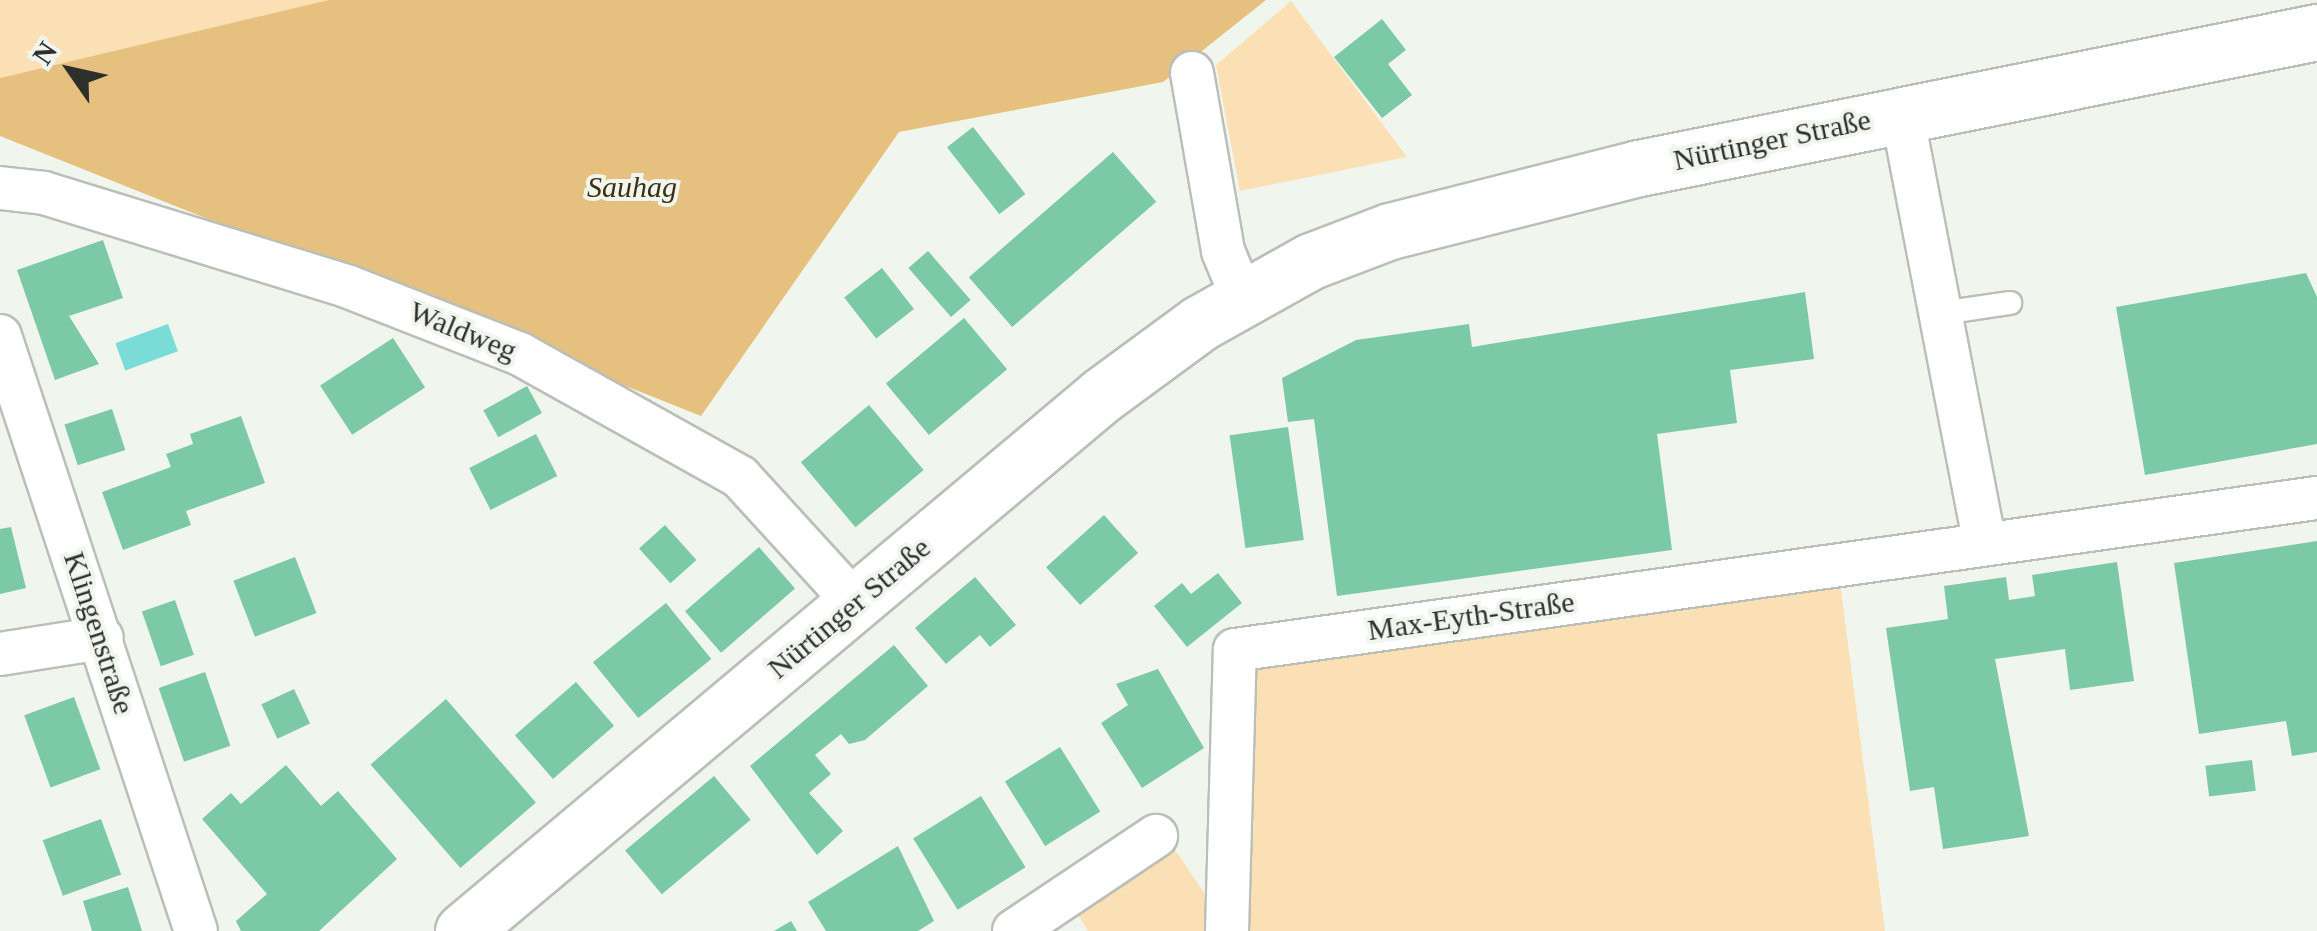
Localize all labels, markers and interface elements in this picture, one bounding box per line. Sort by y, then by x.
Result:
north arrow [20,20,120,120]
text: N [26,36,63,70]
street label: Nürtinger Straße [1670,102,1874,178]
park label: Sauhag [587,169,677,205]
street label: Waldweg [404,293,522,369]
street label: Nürtinger Straße [761,530,937,686]
street label: Klingenstraße [56,547,142,719]
street label: Max-Eyth-Straße [1365,584,1577,648]

